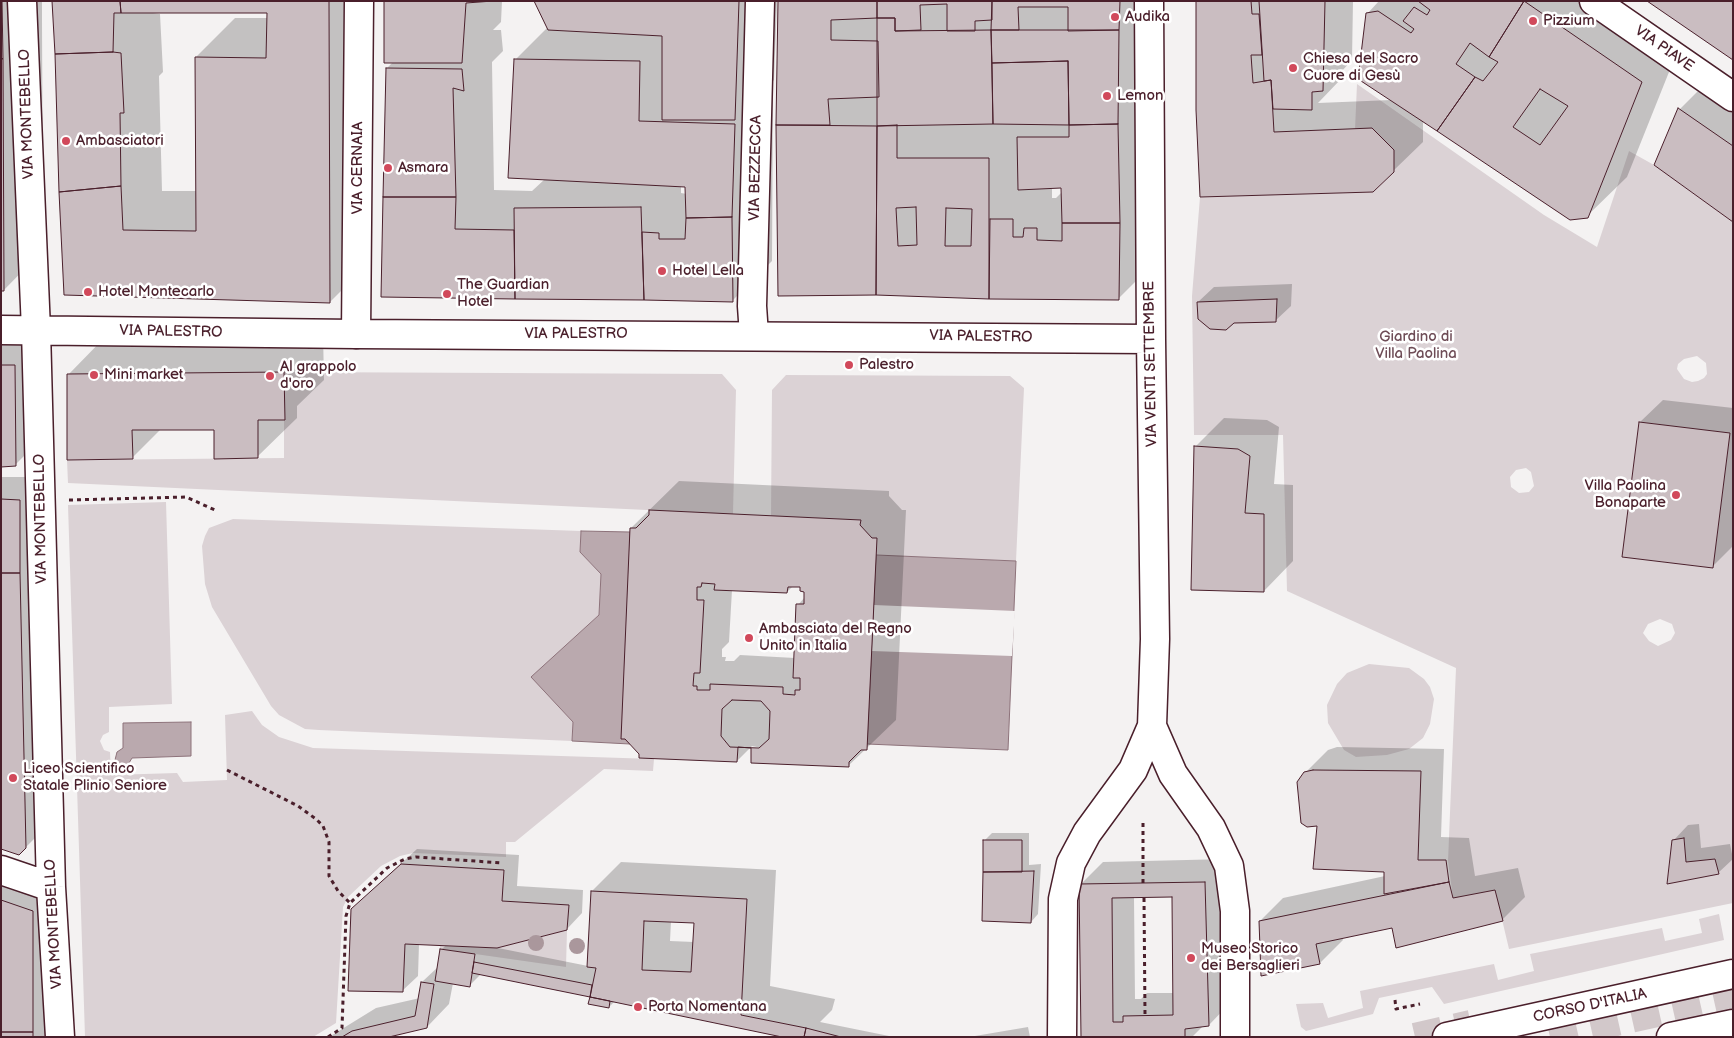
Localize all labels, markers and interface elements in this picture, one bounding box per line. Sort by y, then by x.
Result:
place label: Audika [1125,8,1170,26]
marker: Audika [1109,11,1121,23]
place label: Pizzium [1543,12,1595,30]
marker: Pizzium [1527,15,1539,27]
street label: VIA PIAVE [1631,22,1697,76]
street label: VIA MONTEBELLO [16,49,38,179]
place label: Chiesa del Sacro Cuore di Gesù [1303,50,1418,85]
marker: Chiesa del Sacro Cuore di Gesù [1287,62,1299,74]
place label: Lemon [1117,87,1163,105]
marker: Lemon [1101,90,1113,102]
street label: VIA BEZZECCA [746,115,766,221]
street label: VIA CERNAIA [349,122,367,214]
place label: Ambasciatori [76,132,164,150]
marker: Ambasciatori [60,135,72,147]
place label: Asmara [398,159,449,177]
marker: Asmara [382,162,394,174]
place label: Hotel Lella [672,262,744,280]
marker: Hotel Lella [656,265,668,277]
place label: The Guardian Hotel [457,276,549,311]
street label: VIA VENTI SETTEMBRE [1141,281,1161,447]
place label: Hotel Montecarlo [98,283,214,301]
marker: Hotel Montecarlo [82,286,94,298]
marker: The Guardian Hotel [441,288,453,300]
street label: VIA PALESTRO [119,322,223,342]
street label: VIA PALESTRO [524,325,628,343]
street label: VIA PALESTRO [929,327,1033,347]
park label: Giardino di Villa Paolina [1375,328,1457,363]
place label: Palestro [859,356,914,374]
place label: Al grappolo d'oro [280,358,356,393]
marker: Palestro [843,359,855,371]
place label: Mini market [104,366,183,384]
marker: Mini market [88,369,100,381]
marker: Al grappolo d'oro [264,370,276,382]
street label: VIA MONTEBELLO [31,454,51,584]
place label: Villa Paolina Bonaparte [1584,477,1666,512]
marker: Villa Paolina Bonaparte [1670,489,1682,501]
place label: Ambasciata del Regno Unito in Italia [759,620,912,655]
marker: Ambasciata del Regno Unito in Italia [743,632,755,644]
place label: Liceo Scientifico Statale Plinio Seniore [23,760,167,795]
marker: Liceo Scientifico Statale Plinio Seniore [7,772,19,784]
street label: VIA MONTEBELLO [42,859,66,989]
place label: Museo Storico dei Bersaglieri [1201,940,1300,975]
marker: Museo Storico dei Bersaglieri [1185,952,1197,964]
street label: CORSO D'ITALIA [1532,985,1648,1027]
place label: Porta Nomentana [648,998,767,1016]
marker: Porta Nomentana [632,1001,644,1013]

